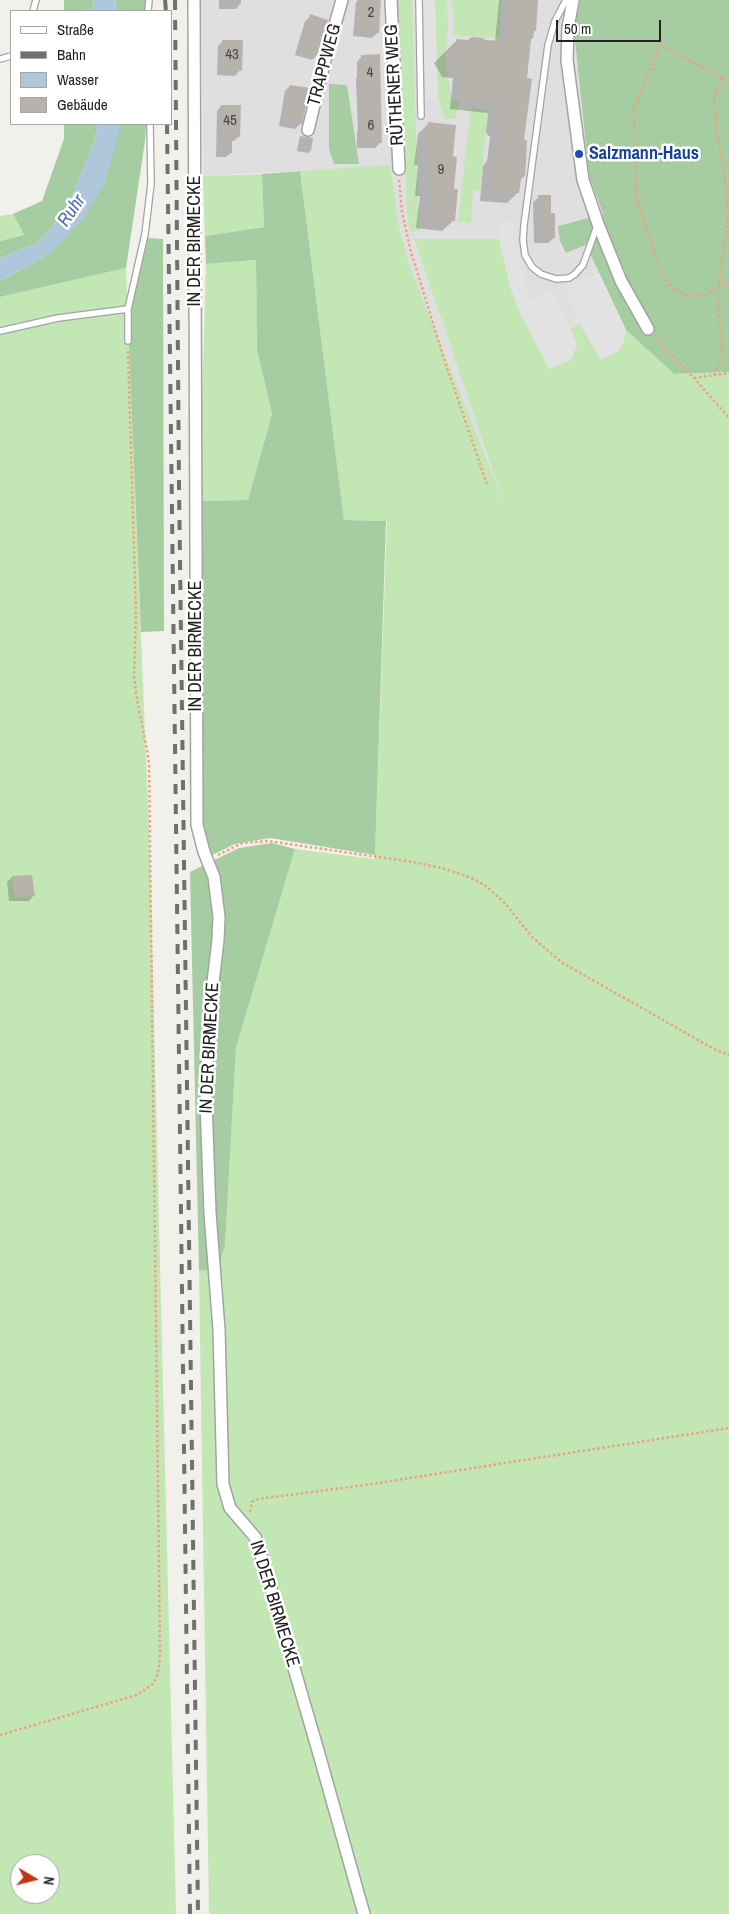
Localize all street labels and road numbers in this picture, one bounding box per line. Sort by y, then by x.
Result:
street label: TRAPPWEG [304,21,346,109]
street label: RÜTHENER WEG [381,24,409,146]
street label: IN DER BIRMECKE [184,175,206,307]
street label: IN DER BIRMECKE [185,580,207,712]
street label: IN DER BIRMECKE [196,982,224,1114]
street label: IN DER BIRMECKE [244,1538,304,1670]

